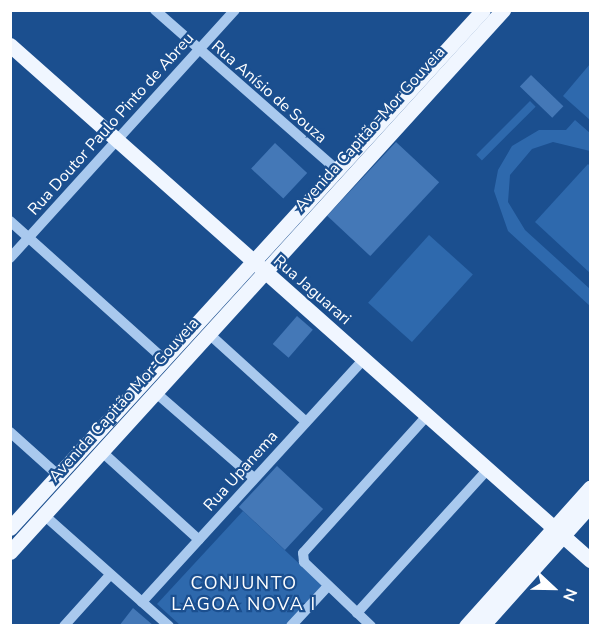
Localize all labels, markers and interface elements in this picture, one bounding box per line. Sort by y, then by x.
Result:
street label: Rua Doutor Paulo Pinto de Abreu [24,29,198,219]
street label: Rua Anísio de Souza [207,37,331,147]
street label: Avenida Capitão-Mor Gouveia [291,43,449,215]
street label: Rua Jaguarari [269,251,355,329]
street label: Avenida Capitão Mor-Gouveia [45,314,203,486]
street label: Rua Upanema [200,427,282,515]
north arrow [523,558,583,618]
district label: CONJUNTO LAGOA NOVA I [171,573,317,616]
text: N [557,585,582,604]

